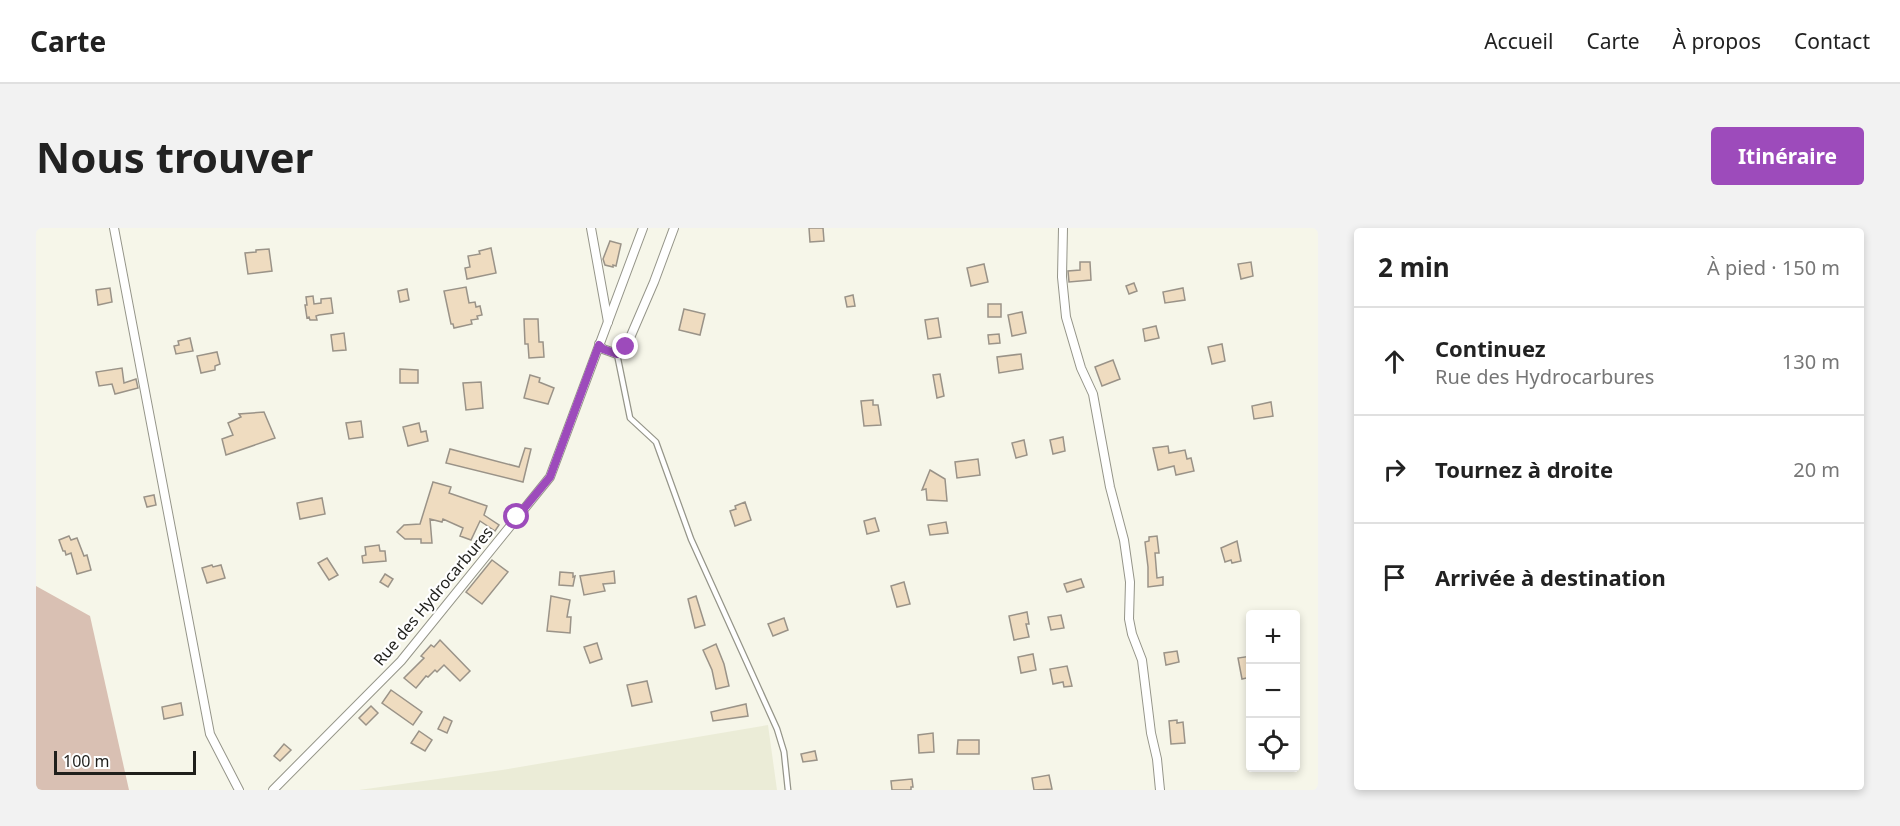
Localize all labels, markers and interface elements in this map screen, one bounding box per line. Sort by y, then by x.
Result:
text: Carte [30,22,106,60]
text: Accueil [1484,27,1553,55]
text: Carte [1586,27,1640,55]
text: À propos [1673,27,1761,55]
text: Contact [1794,27,1870,55]
button: Itinéraire [1711,127,1864,185]
text: Nous trouver [36,128,313,185]
text: 2 min [1378,249,1450,285]
text: À pied · 150 m [1707,254,1840,281]
route end [612,333,638,359]
text: Continuez [1435,333,1546,363]
icon: ahead [1378,345,1411,378]
text: 130 m [1782,348,1840,375]
text: Rue des Hydrocarbures [1435,363,1654,390]
icon: right [1378,453,1411,486]
text: Tournez à droite [1435,454,1613,484]
text: 20 m [1793,456,1840,483]
route start [503,503,529,529]
street label: Rue des Hydrocarbures [368,522,498,670]
icon: arrive [1378,561,1411,594]
text: Arrivée à destination [1435,562,1666,592]
map controls [1246,610,1300,772]
button: + [1246,610,1300,664]
button: − [1246,664,1300,718]
button: locate [1246,718,1300,772]
scale bar [54,748,196,776]
text: 100 m [63,750,110,772]

